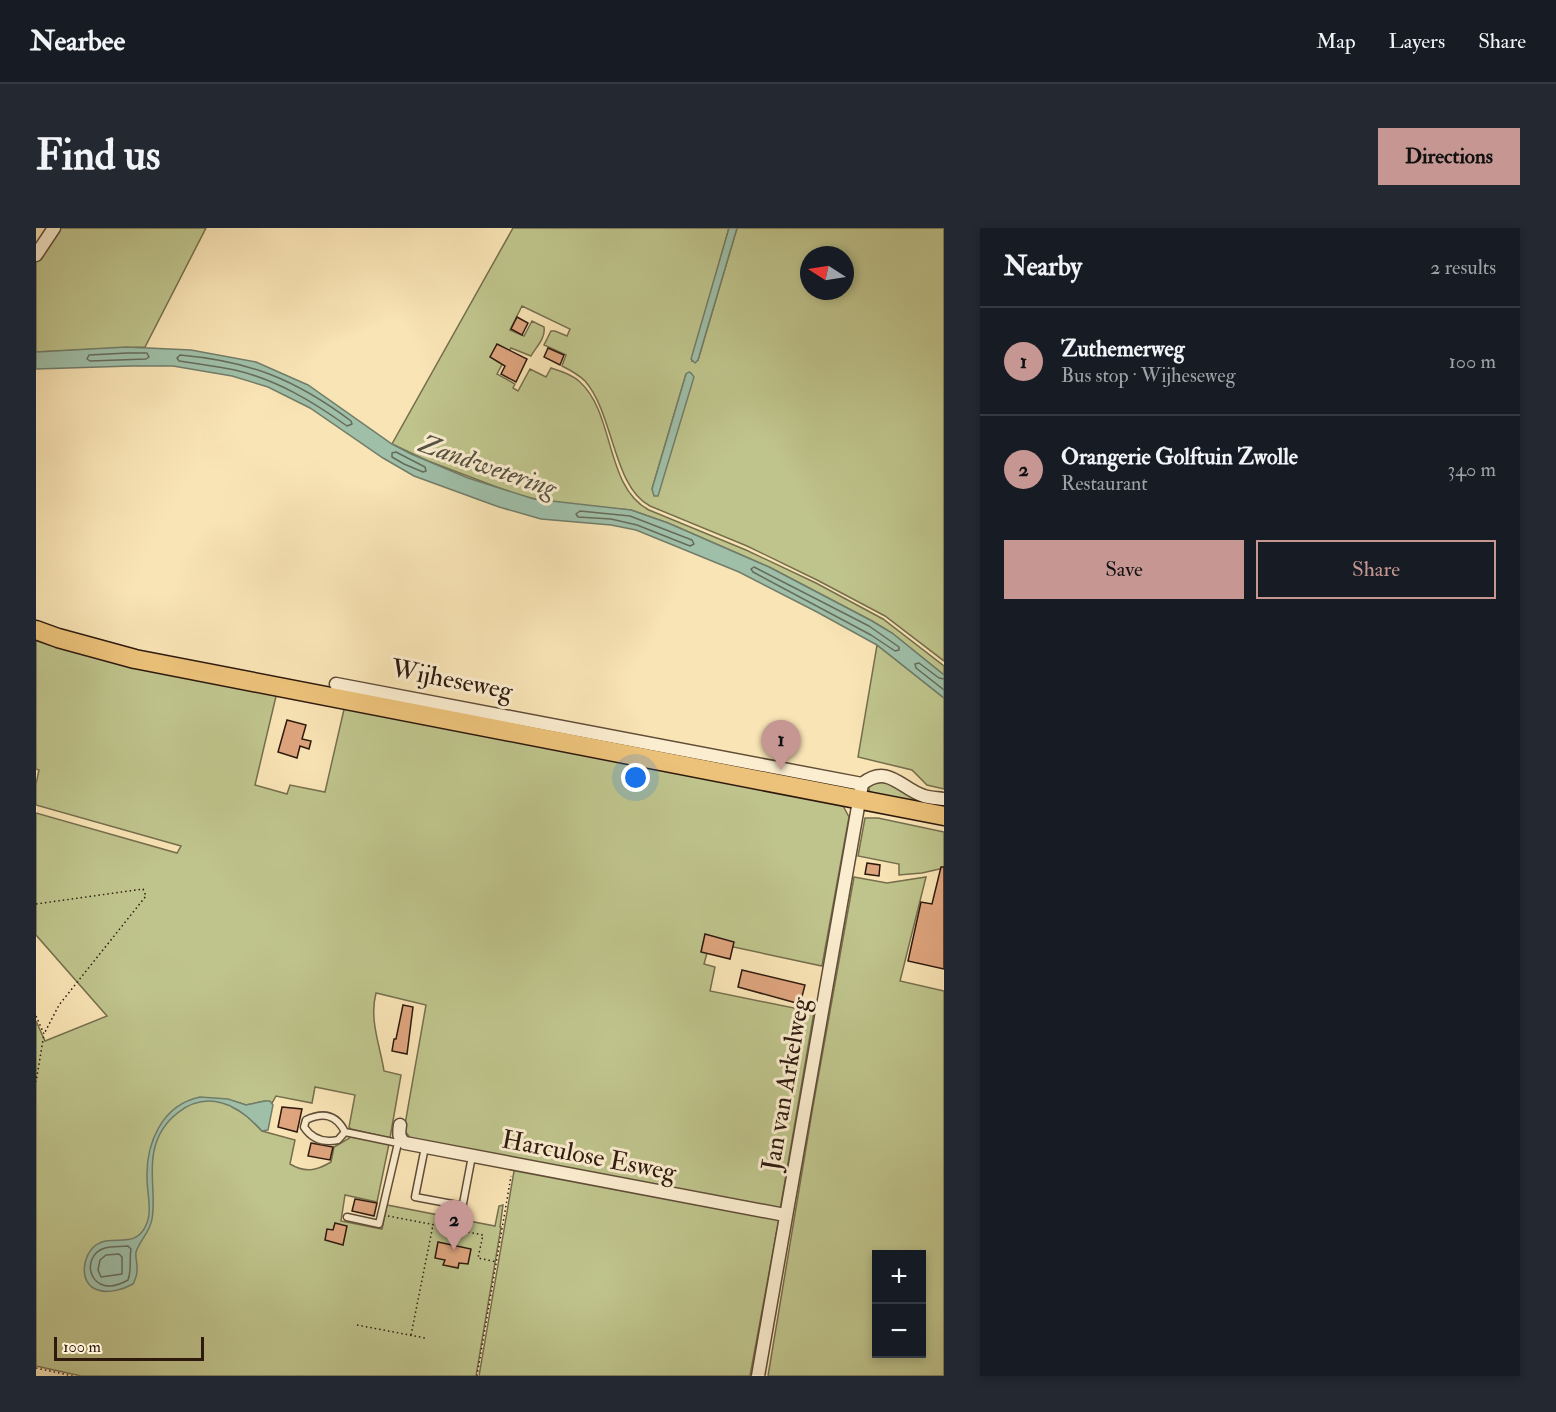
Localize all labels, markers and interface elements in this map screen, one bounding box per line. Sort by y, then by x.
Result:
text: Nearbee [30,24,125,59]
text: Map [1316,28,1356,55]
text: Layers [1389,28,1445,55]
text: Share [1478,28,1526,55]
button: Directions [1378,128,1520,185]
text: Find us [36,130,160,182]
north arrow [800,246,854,300]
text: Nearby [1004,251,1082,283]
text: 2 results [1430,255,1496,280]
text: Zuthemerweg [1061,335,1185,363]
text: 1 [1020,349,1027,374]
text: 100 m [1449,349,1496,374]
text: Bus stop · Wijheseweg [1061,363,1236,388]
water label: Zandwetering [413,427,563,505]
text: Orangerie Golftuin Zwolle [1061,443,1298,471]
text: 2 [1018,457,1029,482]
text: 340 m [1448,457,1496,482]
text: Restaurant [1061,471,1148,496]
button: Save [1004,540,1244,599]
button: Share [1256,540,1496,599]
street label: Wijheseweg [388,652,517,708]
pin: 1 [762,720,800,770]
your location [621,763,650,792]
street label: Jan van Arkelweg [755,994,817,1174]
street label: Harculose Esweg [499,1123,680,1189]
pin: 2 [434,1200,474,1250]
map controls [872,1250,926,1358]
button: + [872,1250,926,1304]
button: − [872,1304,926,1358]
scale bar [54,1334,204,1362]
text: 100 m [63,1337,101,1357]

